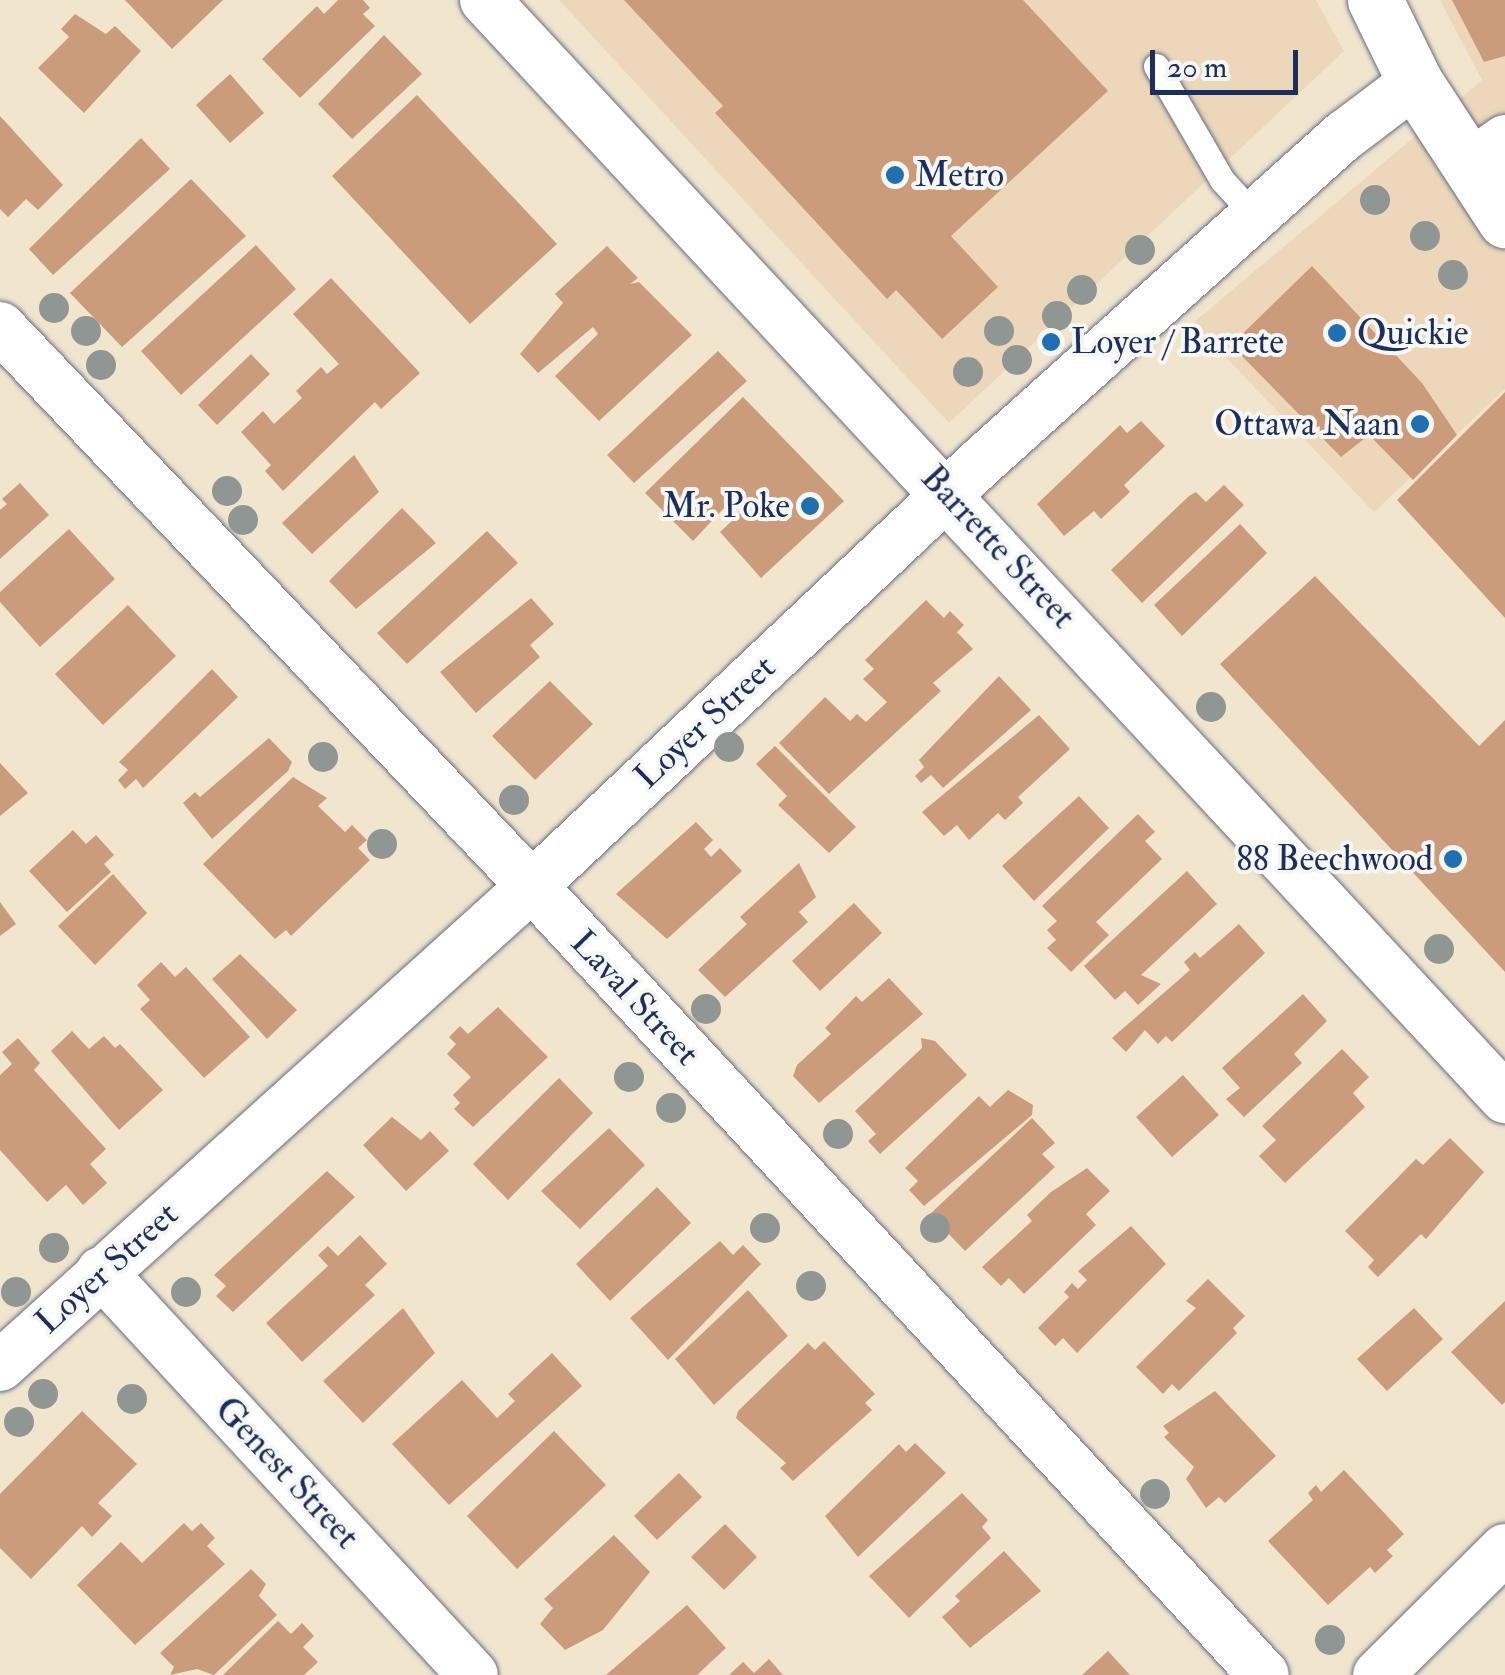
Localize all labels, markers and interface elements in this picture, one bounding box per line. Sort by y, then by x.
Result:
scale bar [1155,30,1302,92]
text: 20 m [1167,49,1227,86]
place label: Metro [915,154,1004,196]
marker: Metro [884,164,906,186]
place label: Quickie [1357,312,1468,354]
place label: Loyer / Barrete [1071,321,1284,363]
marker: Quickie [1326,322,1348,344]
marker: Loyer / Barrete [1040,331,1062,353]
place label: Ottawa Naan [1214,403,1400,445]
marker: Ottawa Naan [1409,413,1431,435]
street label: Barrette Street [912,457,1084,637]
place label: Mr. Poke [662,485,790,527]
marker: Mr. Poke [799,495,821,517]
street label: Loyer Street [626,646,784,798]
place label: 88 Beechwood [1236,838,1433,880]
marker: 88 Beechwood [1442,848,1464,870]
street label: Laval Street [562,922,708,1074]
street label: Loyer Street [27,1193,187,1343]
street label: Genest Street [206,1389,368,1557]

